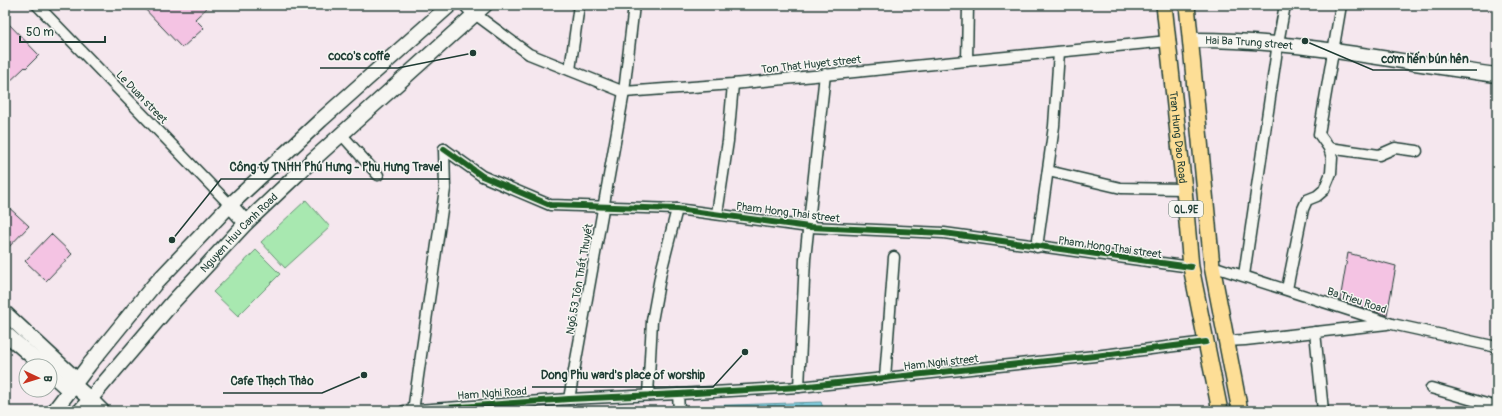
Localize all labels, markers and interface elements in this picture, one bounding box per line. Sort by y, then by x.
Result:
scale bar [20,18,105,44]
text: 50 m [26,25,54,40]
street label: Hai Ba Trung street [1205,34,1294,53]
callout: coco's coffe [320,44,398,68]
callout: cơm hến bún hên [1373,46,1477,70]
text: coco's coffe [327,49,391,64]
text: cơm hến bún hên [1380,51,1469,67]
street label: Ton That Huyet street [760,53,862,76]
street label: Le Duan street [113,68,170,127]
street label: Tran Hung Dao Road [1166,90,1189,184]
callout: Công ty TNHH Phú Hưng - Phu Hưng Travel [221,155,450,179]
text: Công ty TNHH Phú Hưng - Phu Hưng Travel [229,160,443,175]
street label: Nguyen Huu Canh Road [198,190,281,275]
street label: Pham Hong Thai street [735,200,841,225]
road number: QL.9E [1169,201,1203,217]
street label: Ngõ 53 Tôn Thất Thuyết [563,222,596,335]
street label: Pham Hong Thai street [1057,234,1163,261]
street label: Ba Trieu Road [1326,285,1388,316]
street label: Ham Nghi street [903,352,980,373]
north arrow [18,358,58,398]
callout: Dong Phu ward's place of worship [532,363,713,387]
text: Dong Phu ward's place of worship [541,368,706,383]
callout: Cafe Thạch Thảo [223,369,322,393]
text: Cafe Thạch Thảo [230,374,314,389]
text: B [41,375,54,382]
street label: Ham Nghi Road [457,385,527,402]

